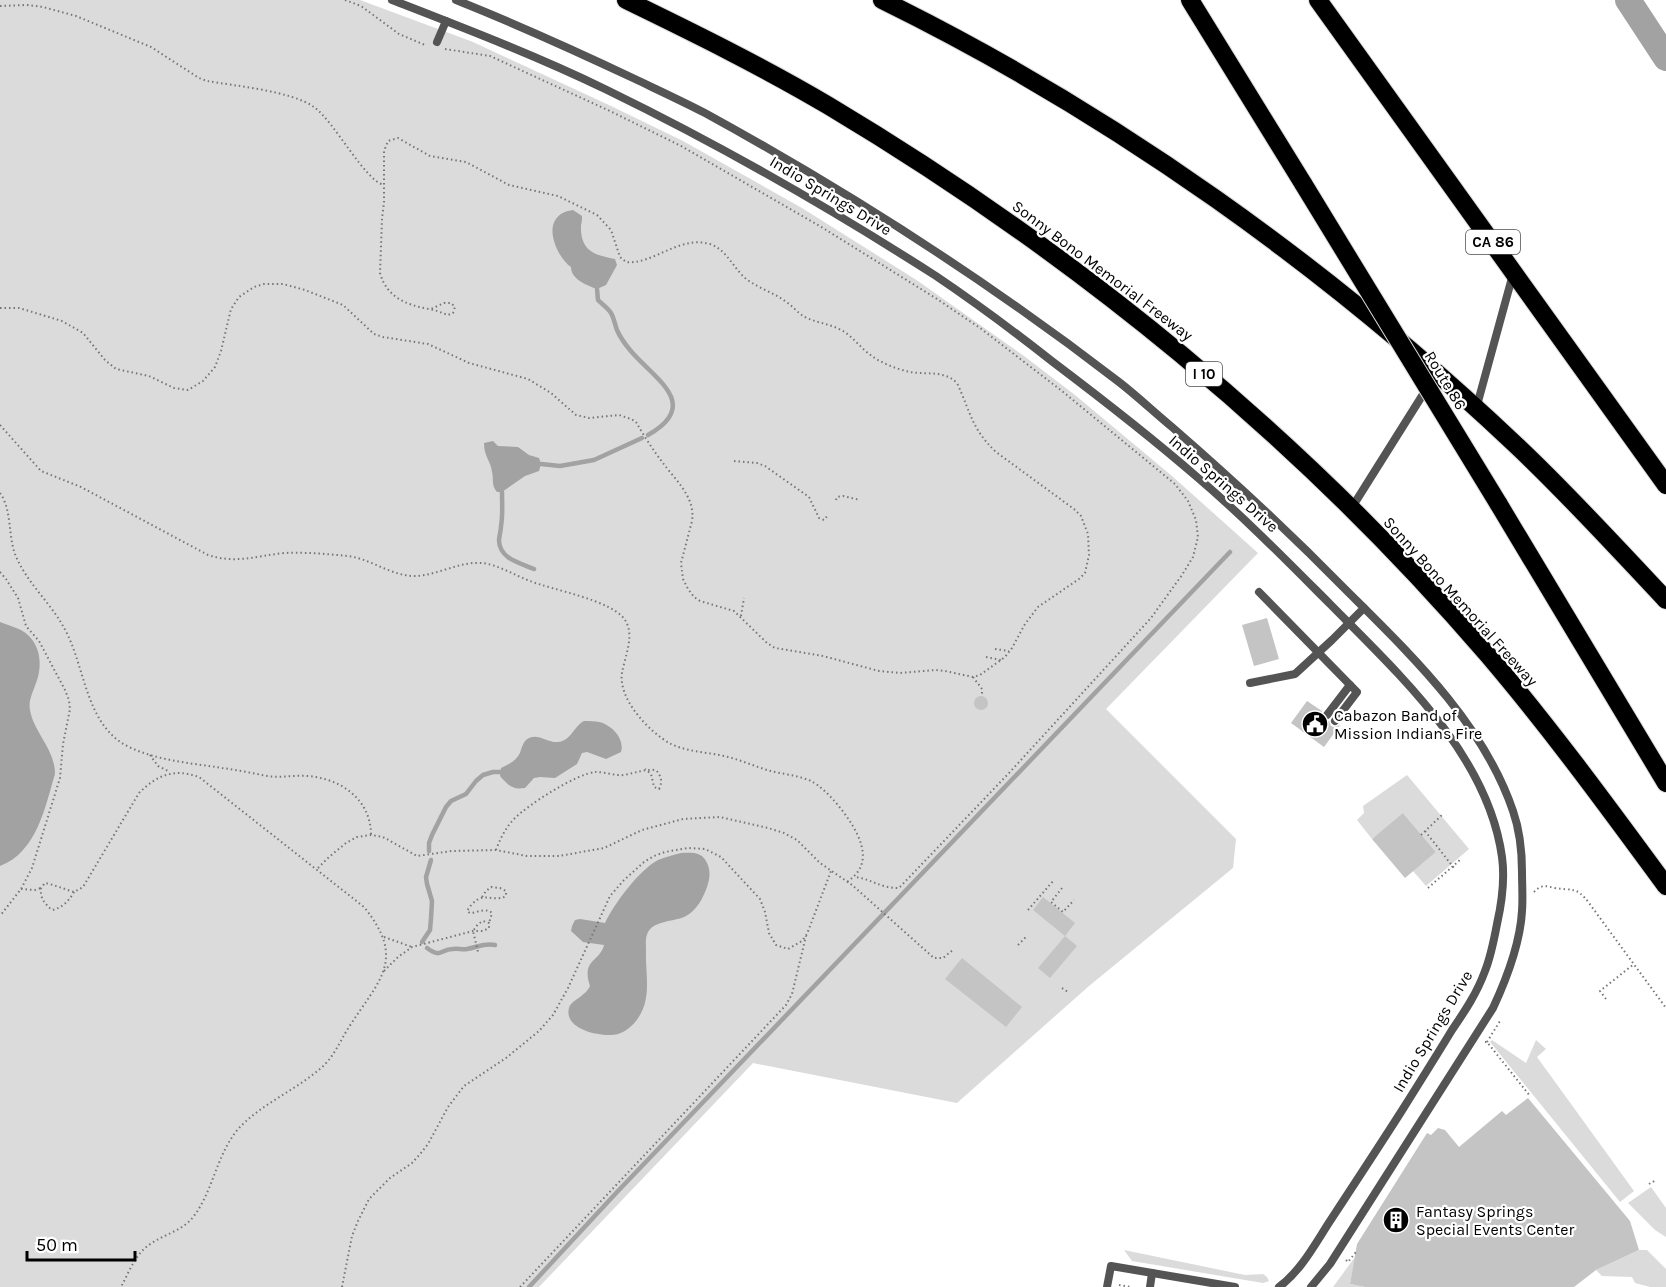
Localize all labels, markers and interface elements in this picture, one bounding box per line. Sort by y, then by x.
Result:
street label: Indio Springs Drive [766,152,895,239]
street label: Sonny Bono Memorial Freeway [1009,196,1197,345]
road number: CA 86 [1466,230,1520,254]
street label: Route 86 [1421,347,1471,413]
road number: I 10 [1186,362,1222,386]
street label: Indio Springs Drive [1165,431,1282,536]
street label: Sonny Bono Memorial Freeway [1379,513,1542,690]
place label: Cabazon Band of Mission Indians Fire [1334,706,1482,743]
public building icon: Cabazon Band of Mission Indians Fire [1300,709,1330,739]
street label: Indio Springs Drive [1389,967,1476,1096]
place label: Fantasy Springs Special Events Center [1416,1202,1574,1239]
building icon: Fantasy Springs Special Events Center [1381,1205,1411,1235]
scale bar [27,1224,135,1262]
text: 50 m [36,1234,78,1256]

